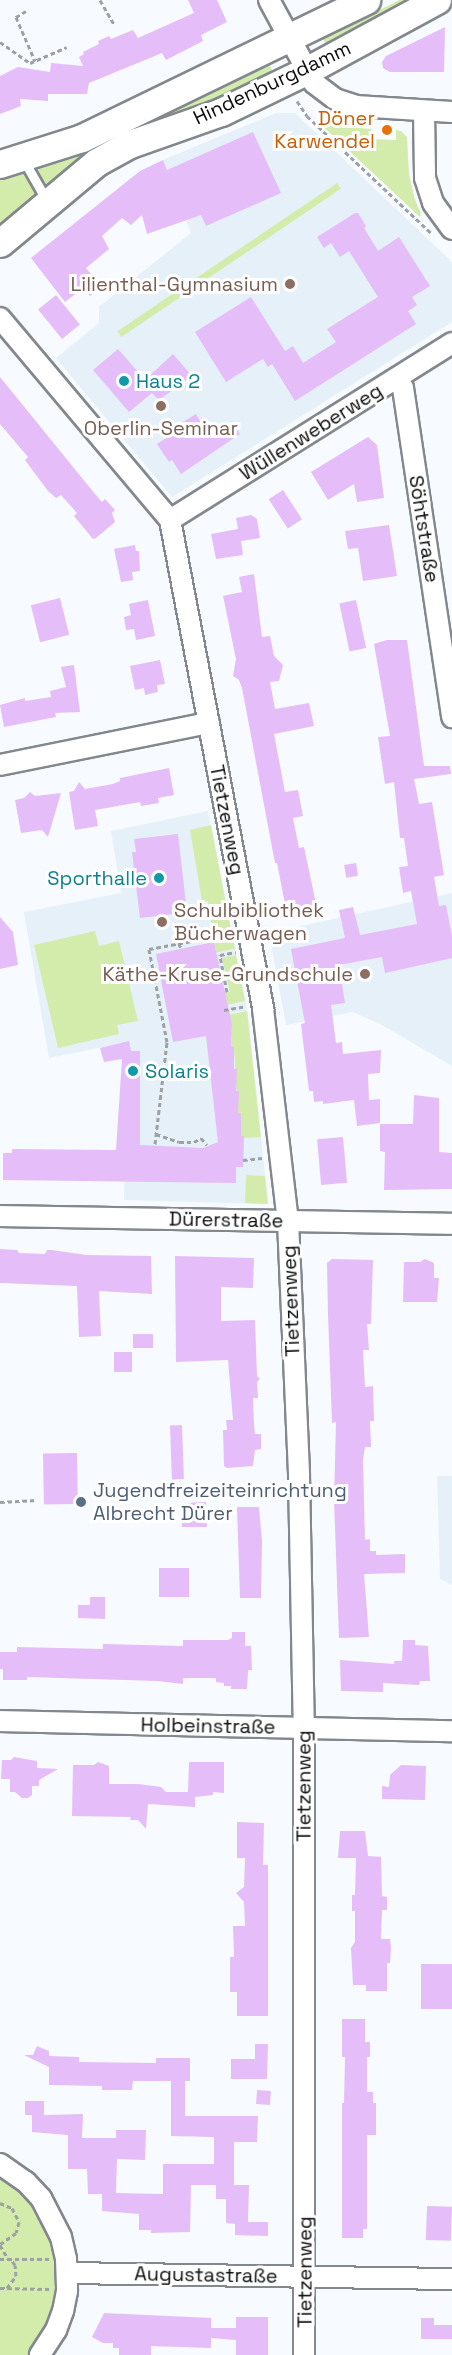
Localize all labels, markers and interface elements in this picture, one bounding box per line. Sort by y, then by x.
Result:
street label: Hindenburgdamm [189,36,355,130]
place label: Döner Karwendel [274,106,375,153]
marker: Döner Karwendel [380,123,394,137]
place label: Lilienthal-Gymnasium [70,272,278,296]
marker: Lilienthal-Gymnasium [283,277,297,291]
place label: Haus 2 [136,369,200,393]
marker: Haus 2 [117,374,131,388]
street label: Wüllenweberweg [235,378,387,486]
marker: Oberlin-Seminar [154,399,168,413]
place label: Oberlin-Seminar [84,416,238,440]
street label: Söhtstraße [404,474,444,584]
street label: Tietzenweg [205,763,249,877]
place label: Sporthalle [47,866,147,890]
marker: Sporthalle [152,871,166,885]
place label: Schulbibliothek Bücherwagen [174,898,324,945]
marker: Schulbibliothek Bücherwagen [155,915,169,929]
place label: Käthe-Kruse-Grundschule [102,962,353,986]
marker: Käthe-Kruse-Grundschule [358,967,372,981]
place label: Solaris [145,1059,209,1083]
marker: Solaris [126,1064,140,1078]
street label: Dürerstraße [169,1207,283,1233]
street label: Tietzenweg [277,1245,305,1357]
place label: Jugendfreizeiteinrichtung Albrecht Dürer [93,1478,347,1525]
marker: Jugendfreizeiteinrichtung Albrecht Dürer [74,1495,88,1509]
street label: Holbeinstraße [140,1713,276,1739]
street label: Tietzenweg [292,1730,316,1842]
street label: Tietzenweg [293,2216,317,2328]
street label: Augustastraße [134,2262,278,2288]

